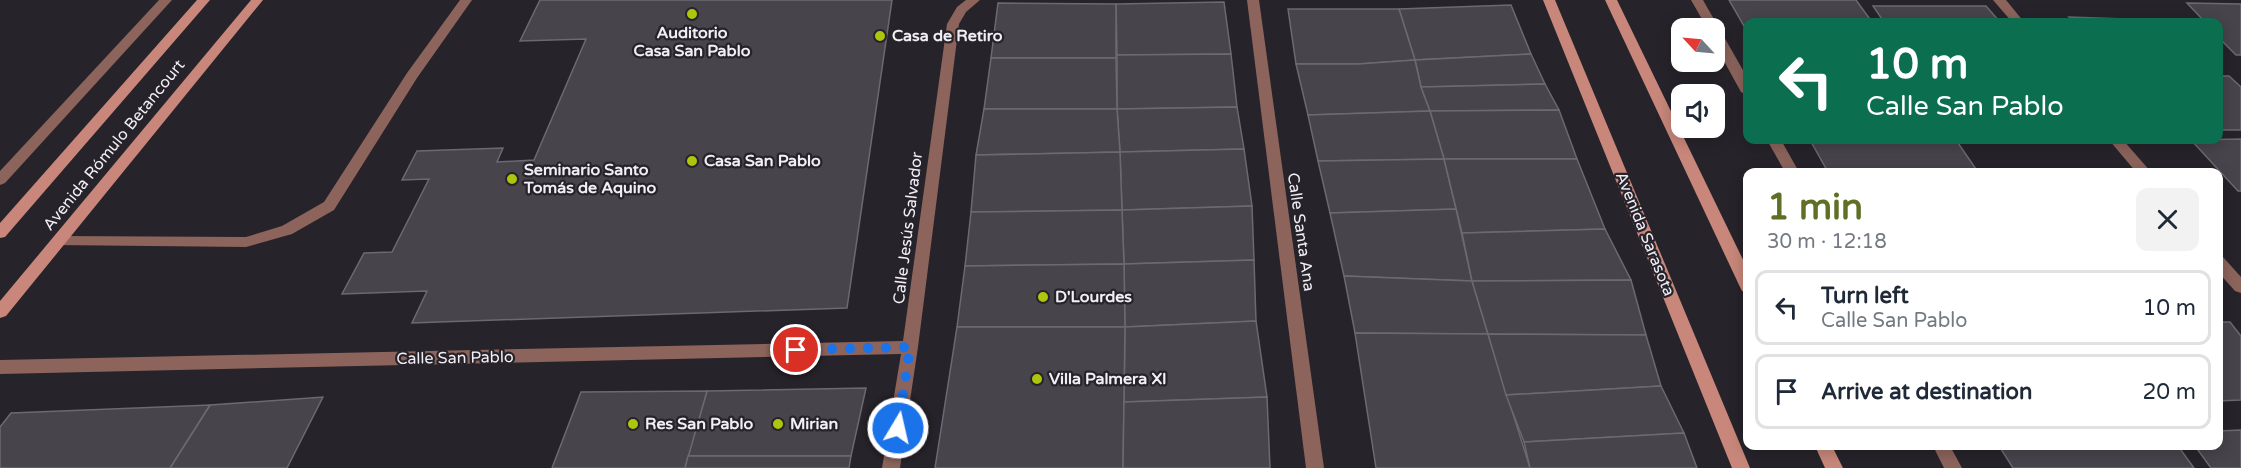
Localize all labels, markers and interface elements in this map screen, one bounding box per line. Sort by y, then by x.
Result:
marker: Auditorio Casa San Pablo [685,7,699,21]
north arrow [1671,18,1725,72]
map controls [1671,18,1725,138]
place label: Auditorio Casa San Pablo [634,23,751,61]
place label: Casa de Retiro [892,26,1003,46]
marker: Casa de Retiro [873,29,887,43]
text: 10 m [1866,39,1968,90]
icon: left [1767,42,1845,120]
street label: Avenida Rómulo Betancourt [39,55,189,235]
button: sound [1671,84,1725,138]
text: Calle San Pablo [1866,90,2064,123]
street label: Calle Jesús Salvador [889,150,927,305]
place label: Casa San Pablo [704,151,821,171]
marker: Casa San Pablo [685,154,699,168]
place label: Seminario Santo Tomás de Aquino [523,160,657,198]
street label: Avenida Sarasota [1611,169,1679,299]
street label: Calle Santa Ana [1283,171,1319,293]
marker: Seminario Santo Tomás de Aquino [505,172,519,186]
text: 1 min [1767,186,1863,229]
button: close [2136,188,2199,251]
text: 30 m · 12:18 [1767,230,1887,254]
text: Turn left [1821,283,1909,309]
place label: D'Lourdes [1055,287,1132,307]
marker: D'Lourdes [1036,290,1050,304]
icon: left [1770,291,1803,324]
text: 10 m [2142,295,2196,321]
text: Calle San Pablo [1821,309,1967,333]
pin [770,324,821,375]
icon: arrive [779,333,812,366]
street label: Calle San Pablo [396,347,514,369]
place label: Villa Palmera XI [1049,369,1167,389]
marker: Villa Palmera XI [1030,372,1044,386]
icon: arrive [1770,375,1803,408]
text: Arrive at destination [1821,379,2032,405]
text: 20 m [2142,379,2196,405]
position arrow [866,396,930,460]
place label: Res San Pablo [645,414,753,434]
place label: Mirian [790,414,838,434]
marker: Res San Pablo [626,417,640,431]
marker: Mirian [771,417,785,431]

